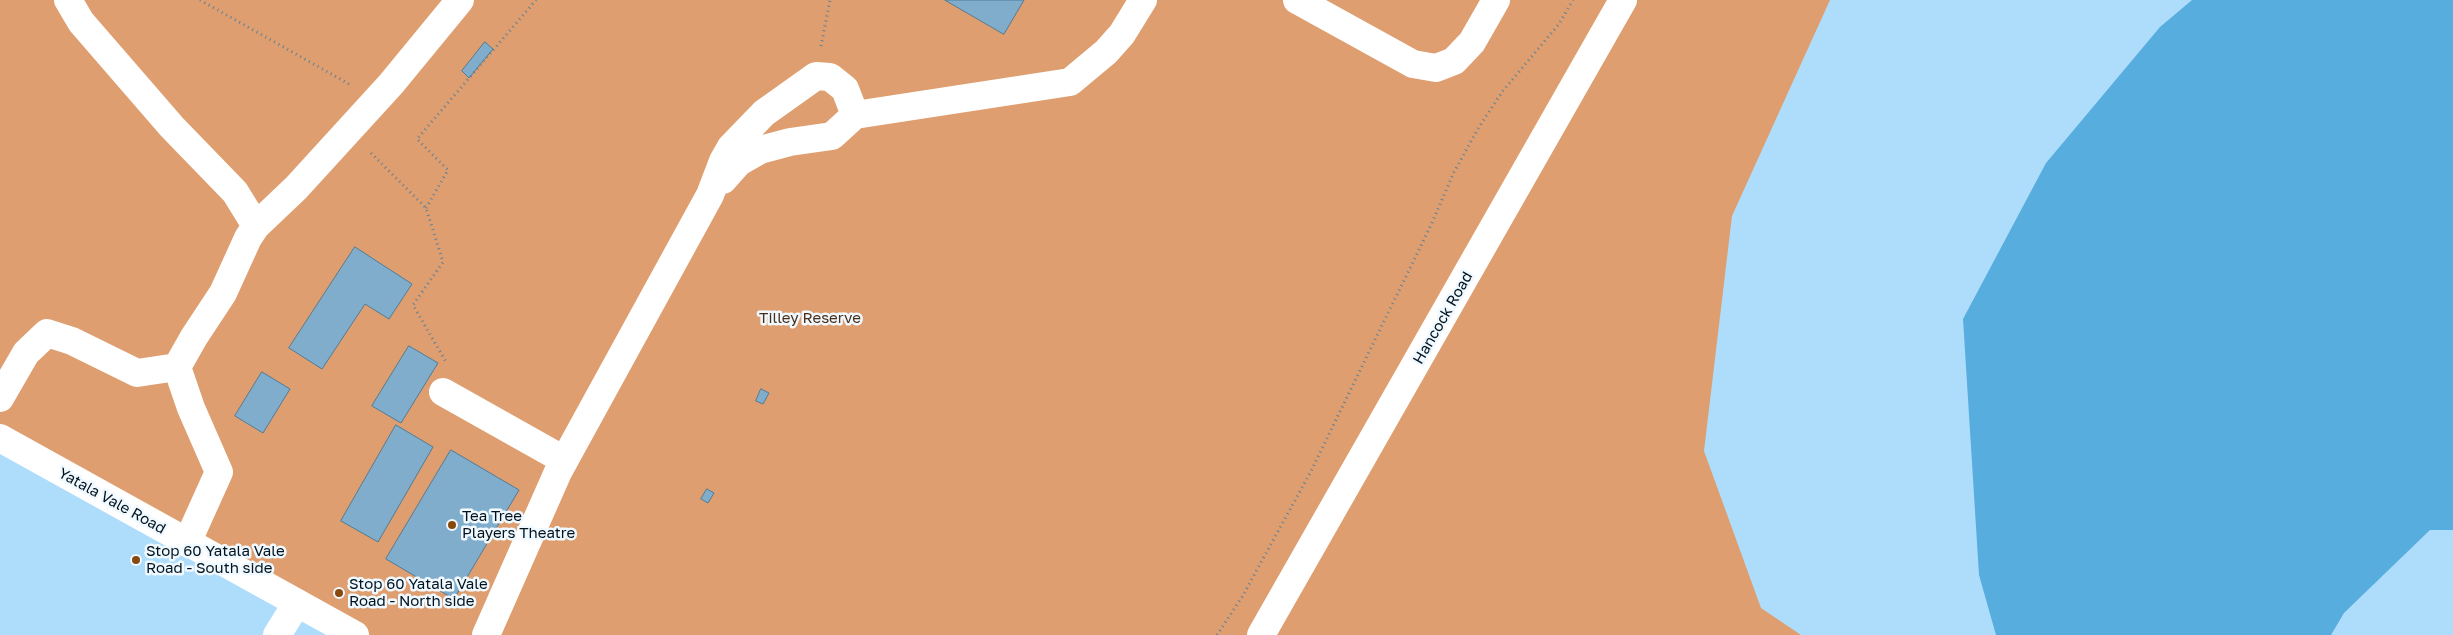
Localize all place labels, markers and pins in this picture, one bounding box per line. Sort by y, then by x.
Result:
place label: Tea Tree Players Theatre [462,507,575,542]
marker: Tea Tree Players Theatre [446,519,458,531]
place label: Stop 60 Yatala Vale Road - South side [146,542,285,577]
marker: Stop 60 Yatala Vale Road - South side [130,554,142,566]
place label: Stop 60 Yatala Vale Road - North side [349,575,488,610]
marker: Stop 60 Yatala Vale Road - North side [333,587,345,599]

